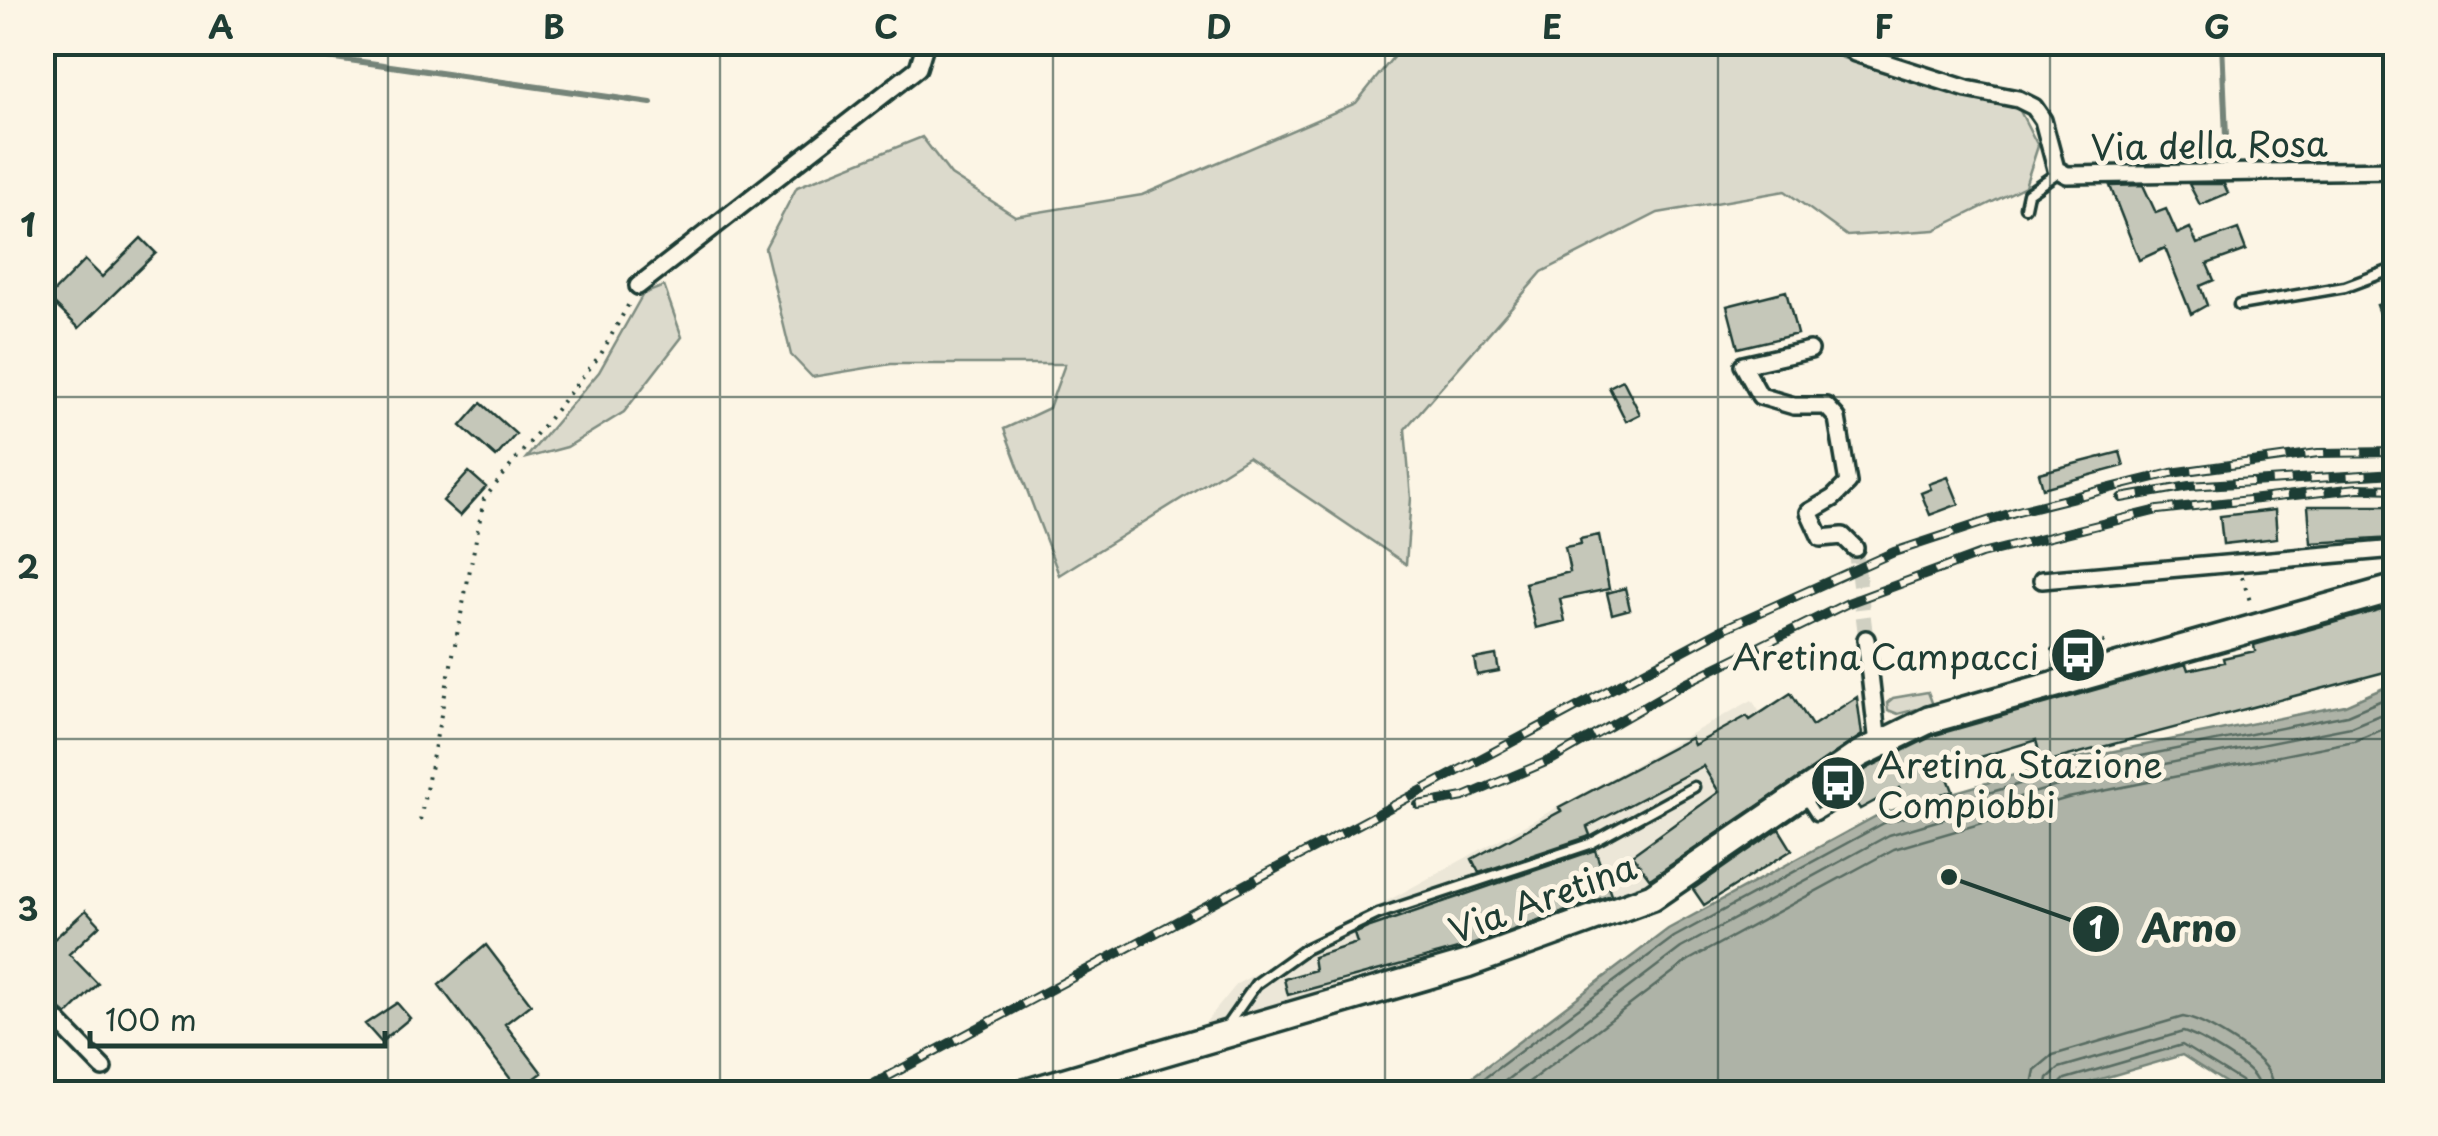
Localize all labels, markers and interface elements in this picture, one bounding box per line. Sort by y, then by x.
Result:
text: A [208,2,234,50]
text: B [543,2,565,50]
text: C [874,2,898,50]
text: D [1206,2,1232,50]
text: E [1542,2,1562,50]
text: F [1875,2,1893,50]
text: G [2204,2,2230,50]
street label: Via della Rosa [2090,115,2328,173]
text: 1 [20,200,36,248]
text: 2 [17,542,39,590]
bus stop icon: Aretina Campacci [2048,625,2108,685]
place label: Aretina Campacci [1732,629,2039,682]
place label: Aretina Stazione Compiobbi [1877,737,2163,830]
bus stop icon: Aretina Stazione Compiobbi [1808,753,1868,813]
street label: Via Aretina [1441,839,1643,955]
text: 3 [18,884,38,932]
callout: Arno [2071,895,2256,963]
text: Arno [2140,898,2237,955]
text: 1 [2089,904,2103,949]
scale bar [90,986,385,1048]
text: 100 m [105,996,197,1041]

